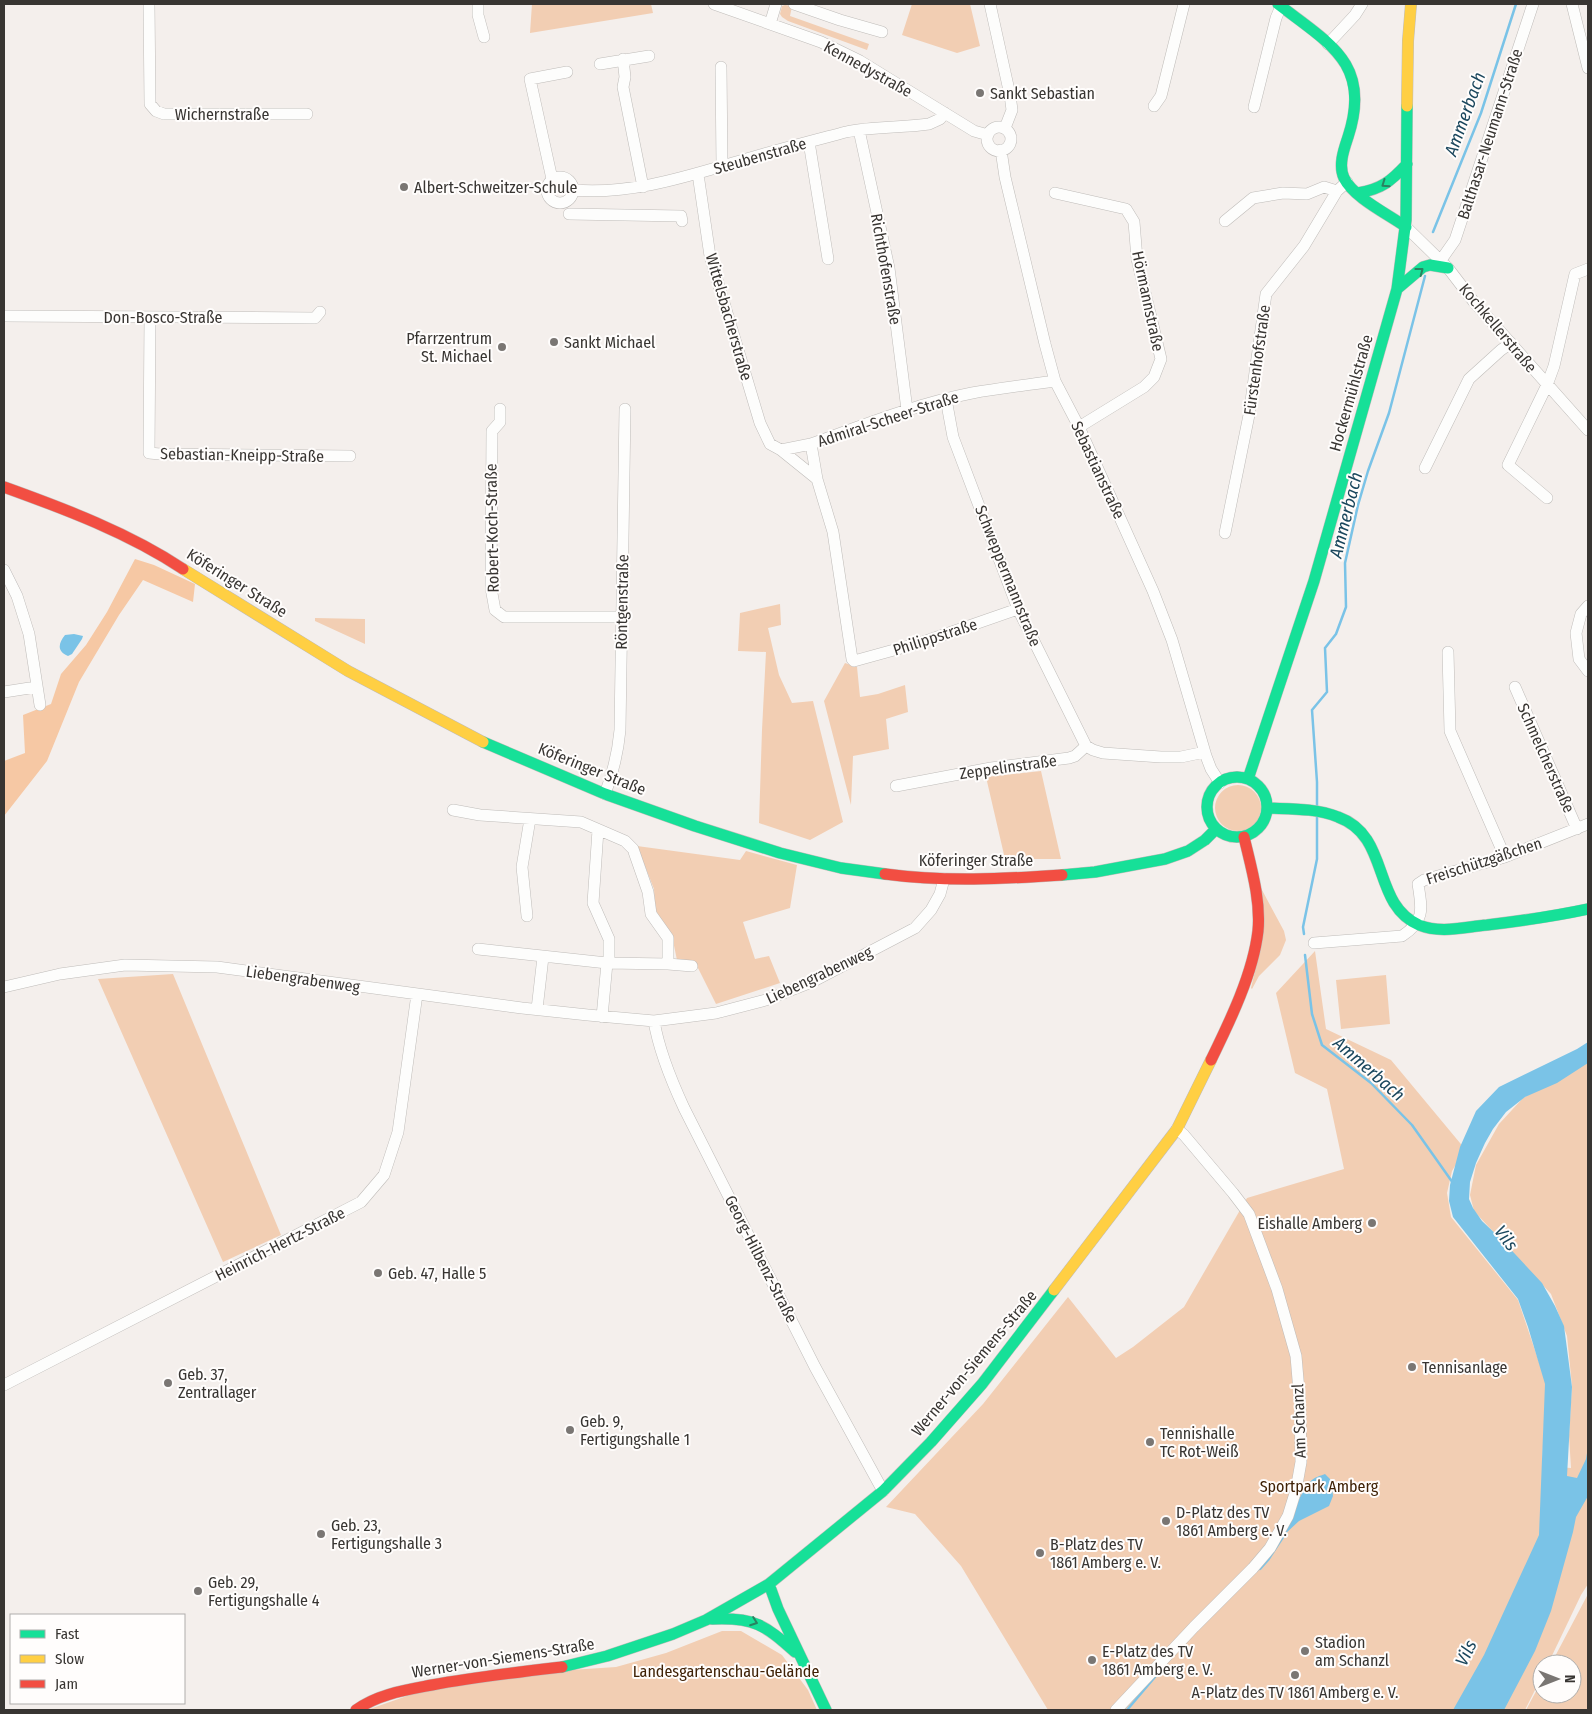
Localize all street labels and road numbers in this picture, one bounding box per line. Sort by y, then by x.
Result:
street label: Kennedystraße [821,37,916,101]
street label: Balthasar-Neumann-Straße [1453,46,1527,222]
street label: Wichernstraße [175,105,269,124]
street label: Steubenstraße [711,134,809,178]
street label: Richthofenstraße [867,212,905,326]
street label: Hörmannstraße [1128,249,1168,353]
street label: Wittelsbacherstraße [702,251,756,383]
street label: Kochkellerstraße [1455,280,1541,376]
street label: Fürstenhofstraße [1240,303,1274,417]
street label: Don-Bosco-Straße [104,308,223,327]
street label: Hockermühlstraße [1325,332,1377,454]
street label: Admiral-Scheer-Straße [815,387,961,451]
street label: Sebastianstraße [1067,418,1129,522]
street label: Sebastian-Kneipp-Straße [160,444,324,466]
street label: Robert-Koch-Straße [481,463,503,593]
street label: Schweppermannstraße [971,503,1045,649]
street label: Köferinger Straße [183,545,291,621]
street label: Röntgenstraße [612,554,632,650]
street label: Philippstraße [891,614,980,660]
street label: Schmelcherstraße [1513,700,1579,816]
street label: Köferinger Straße [535,739,649,799]
street label: Zeppelinstraße [958,751,1058,783]
street label: Freischützgäßchen [1424,833,1544,889]
street label: Köferinger Straße [919,851,1033,870]
street label: Liebengrabenweg [763,942,876,1008]
street label: Liebengrabenweg [245,962,362,996]
street label: Georg-Hilbenz-Straße [721,1192,801,1326]
street label: Heinrich-Hertz-Straße [212,1203,348,1285]
street label: Werner-von-Siemens-Straße [907,1286,1041,1440]
street label: Am Schanzl [1288,1383,1310,1459]
street label: Werner-von-Siemens-Straße [410,1634,596,1682]

